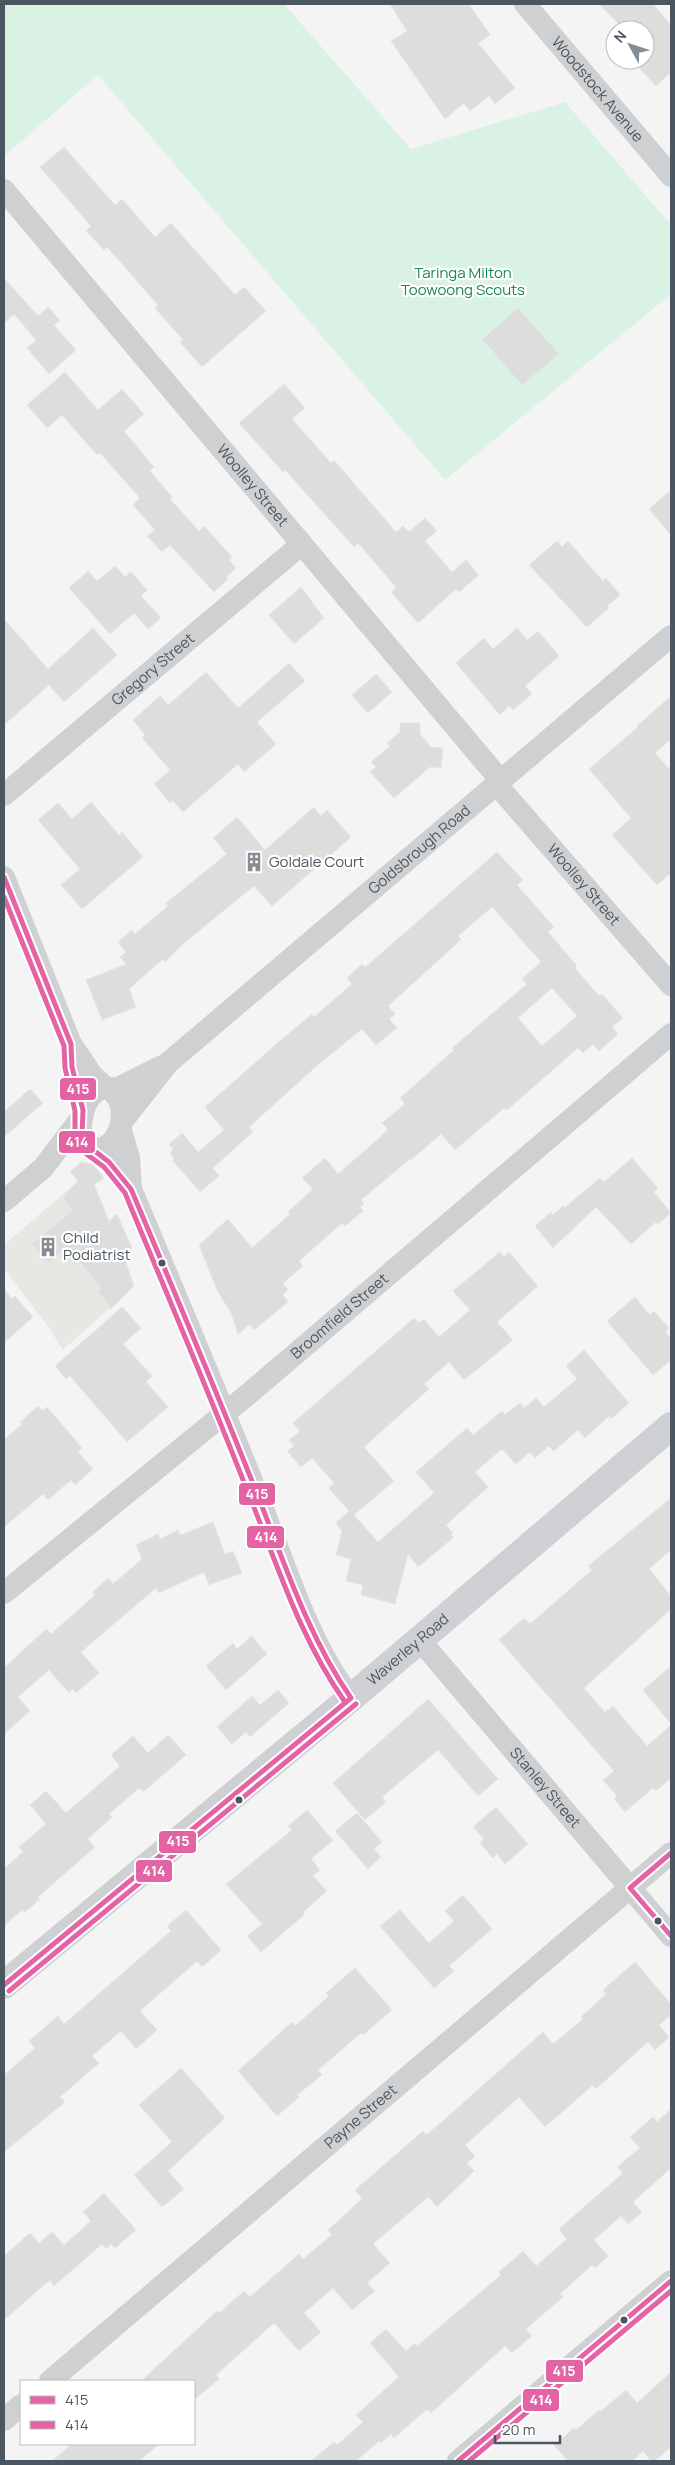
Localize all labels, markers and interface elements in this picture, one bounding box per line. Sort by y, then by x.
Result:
north arrow [605,20,655,70]
text: N [609,26,630,46]
street label: Woodstock Avenue [547,32,649,147]
park label: Taringa Milton Toowoong Scouts [401,262,525,300]
street label: Woolley Street [212,439,294,531]
street label: Gregory Street [107,628,199,710]
street label: Goldsbrough Road [363,800,475,899]
street label: Woolley Street [543,839,625,929]
building icon: Goldale Court [243,851,265,873]
place label: Goldale Court [269,851,364,872]
line badge: 415 [59,1077,97,1101]
text: 415 [67,1079,89,1098]
line badge: 414 [58,1130,96,1154]
text: 414 [65,1132,89,1151]
place label: Child Podiatrist [63,1227,130,1265]
building icon: Child Podiatrist [37,1236,59,1258]
unlabelled marker [157,1258,167,1268]
street label: Broomfield Street [286,1268,393,1364]
line badge: 415 [238,1482,276,1506]
text: 415 [246,1484,268,1503]
line badge: 414 [246,1525,285,1549]
text: 414 [254,1527,278,1546]
street label: Waverley Road [362,1608,453,1690]
street label: Stanley Street [505,1743,586,1832]
unlabelled marker [234,1795,244,1805]
line badge: 415 [158,1830,197,1854]
text: 415 [167,1831,189,1850]
line badge: 414 [135,1859,173,1883]
text: 414 [142,1861,166,1880]
unlabelled marker [653,1916,663,1926]
street label: Payne Street [320,2079,401,2153]
unlabelled marker [619,2315,629,2325]
line badge: 415 [545,2359,584,2383]
text: 415 [553,2361,575,2380]
legend [20,2380,195,2445]
line badge: 414 [522,2388,560,2412]
text: 415 [65,2389,88,2410]
text: 414 [529,2390,553,2409]
scale bar [495,2412,560,2444]
text: 414 [65,2414,89,2435]
text: 20 m [502,2419,535,2440]

